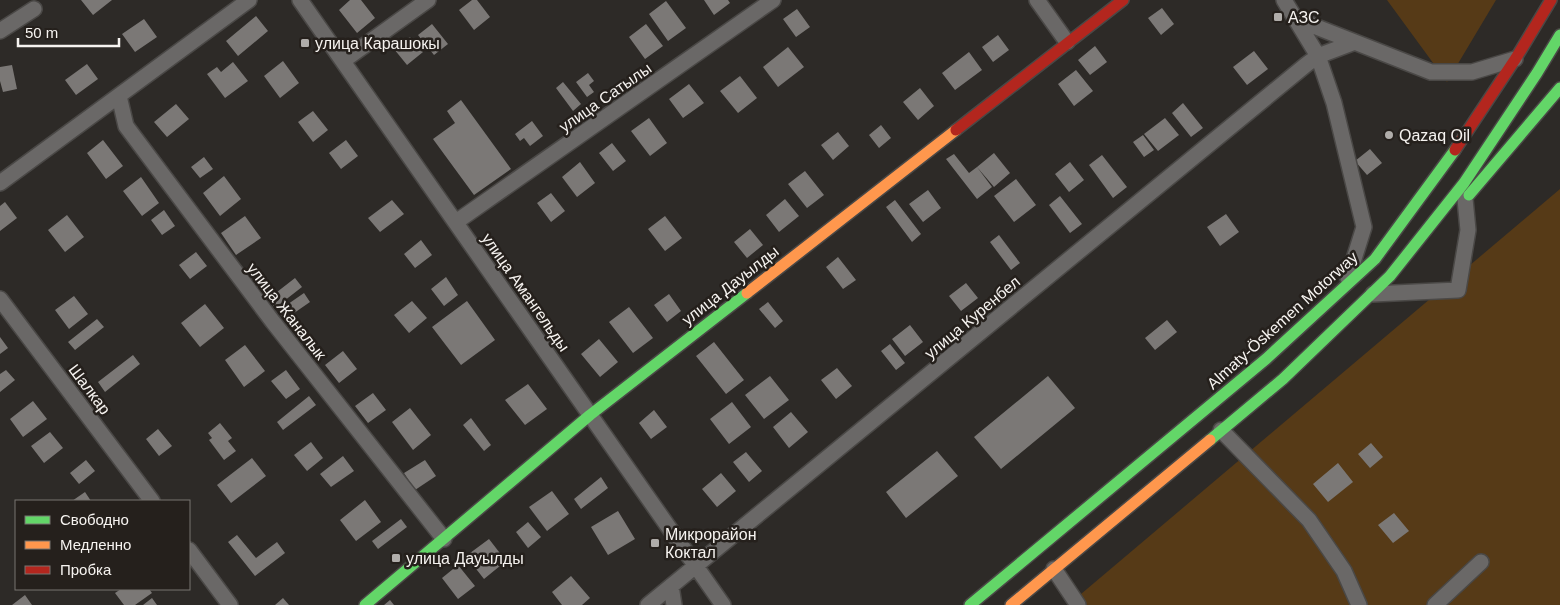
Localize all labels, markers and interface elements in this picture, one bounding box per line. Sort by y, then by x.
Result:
place label: АЗС [1288,9,1320,26]
marker: АЗС [1272,11,1284,23]
scale bar [18,15,119,47]
text: 50 m [25,24,58,41]
place label: улица Карашокы [315,35,440,52]
marker: улица Карашокы [299,37,311,49]
street label: улица Сатылы [556,59,655,135]
place label: Qazaq Oil [1399,127,1470,144]
marker: Qazaq Oil [1383,129,1395,141]
street label: улица Амангельды [478,230,573,355]
street label: улица Дауылды [679,242,782,328]
street label: Almaty-Öskemen Motorway [1204,248,1361,392]
street label: улица Жаналык [244,260,330,364]
street label: улица Куренбел [921,273,1023,362]
street label: Шалкар [65,361,114,418]
legend [15,500,190,590]
text: Свободно [60,511,129,528]
place label: Микрорайон Коктал [665,526,757,561]
text: Медленно [60,536,131,553]
marker: Микрорайон Коктал [649,537,661,549]
place label: улица Дауылды [406,550,524,567]
marker: улица Дауылды [390,552,402,564]
text: Пробка [60,561,112,578]

